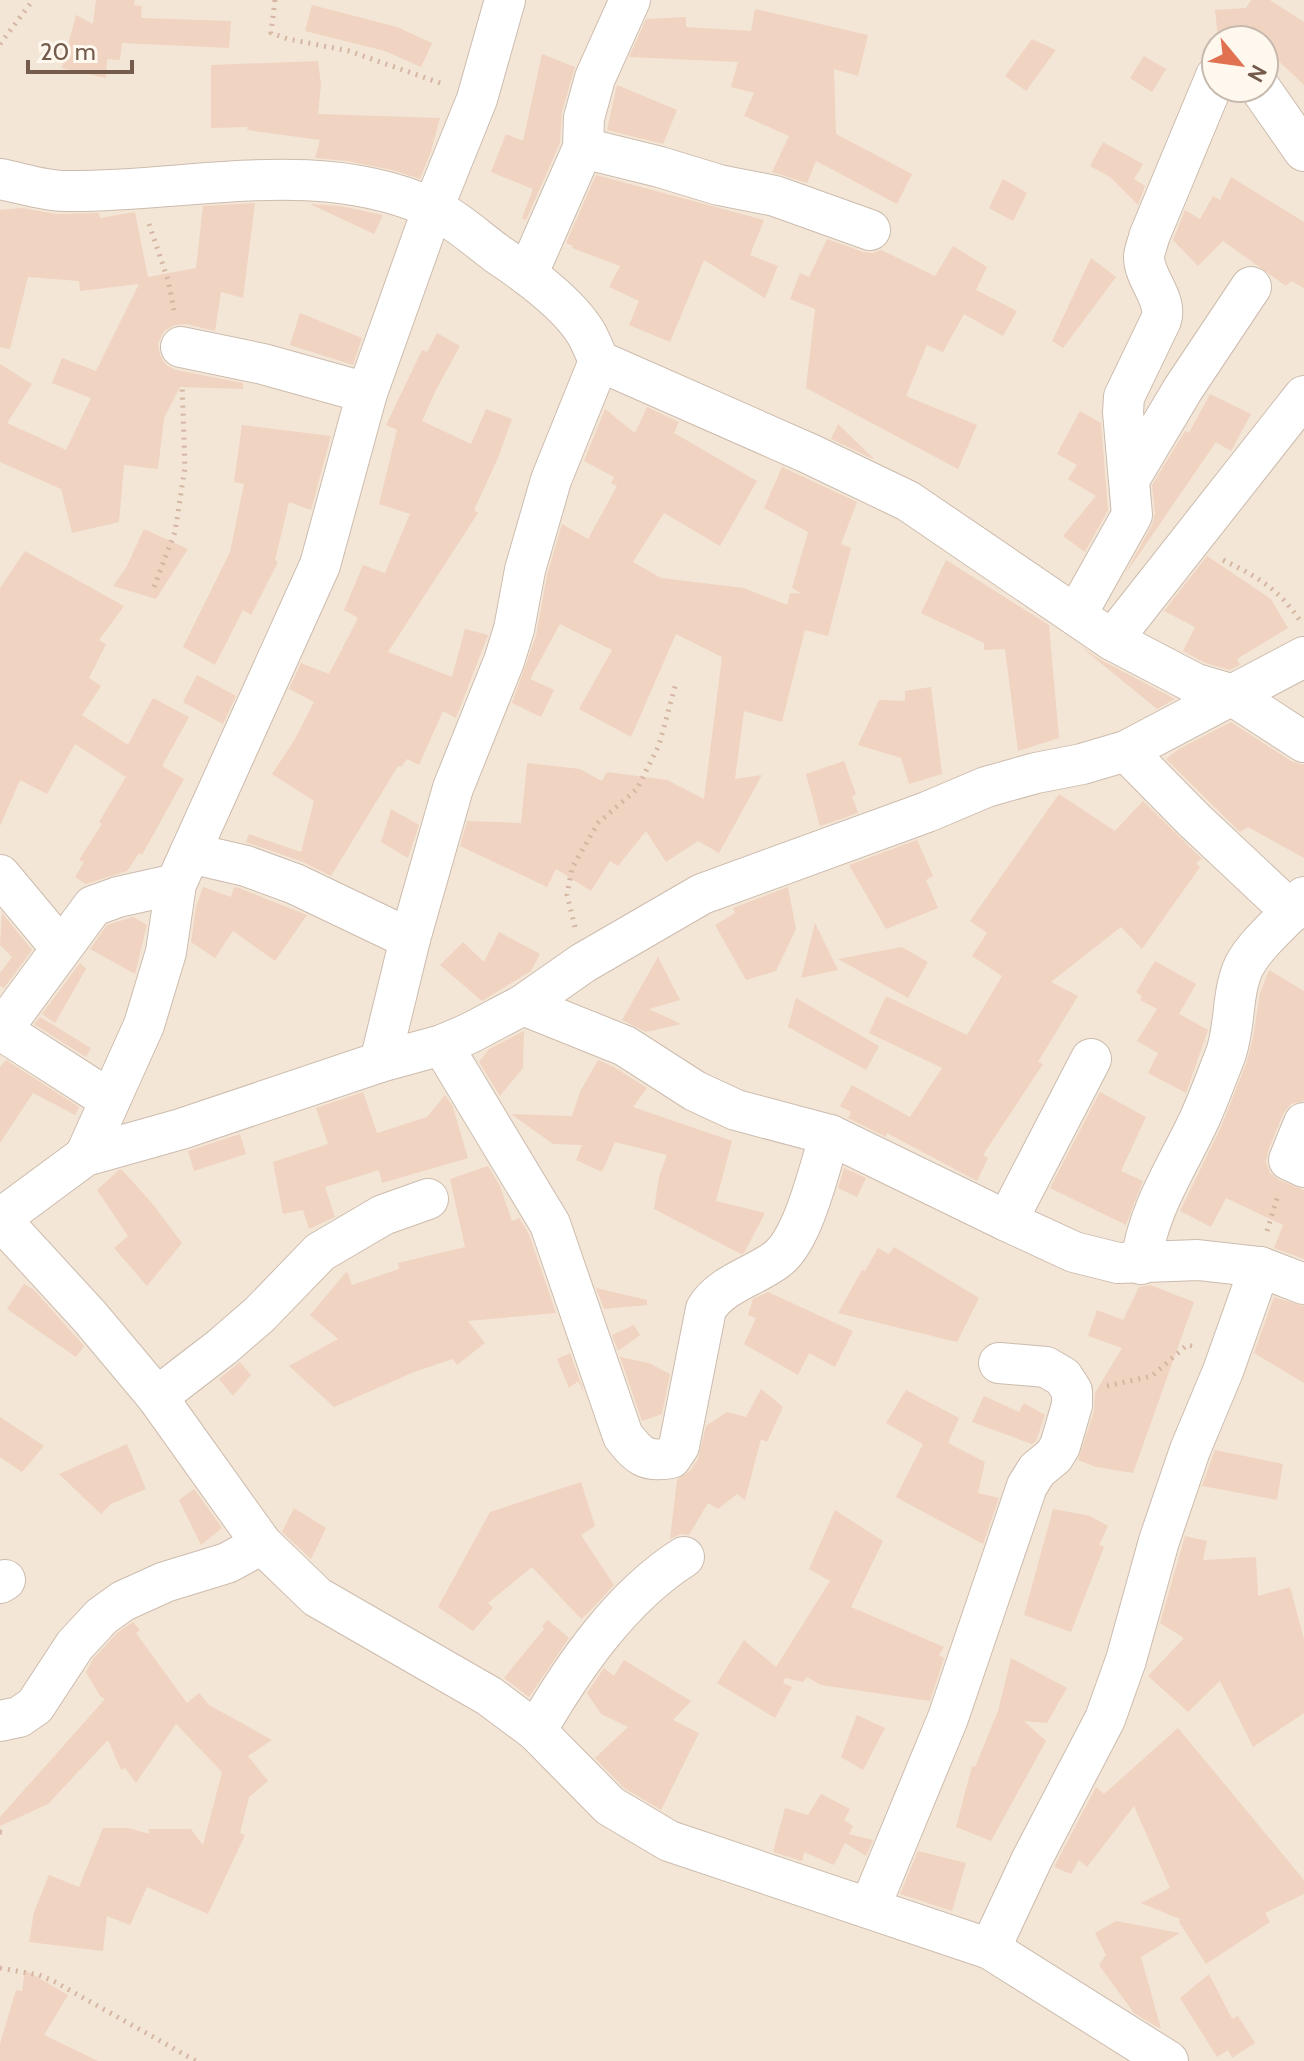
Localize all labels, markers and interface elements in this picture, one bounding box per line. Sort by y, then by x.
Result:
scale bar [28,24,132,74]
north arrow [1200,24,1280,104]
text: 20 m [40,37,96,66]
text: N [1241,60,1273,87]

